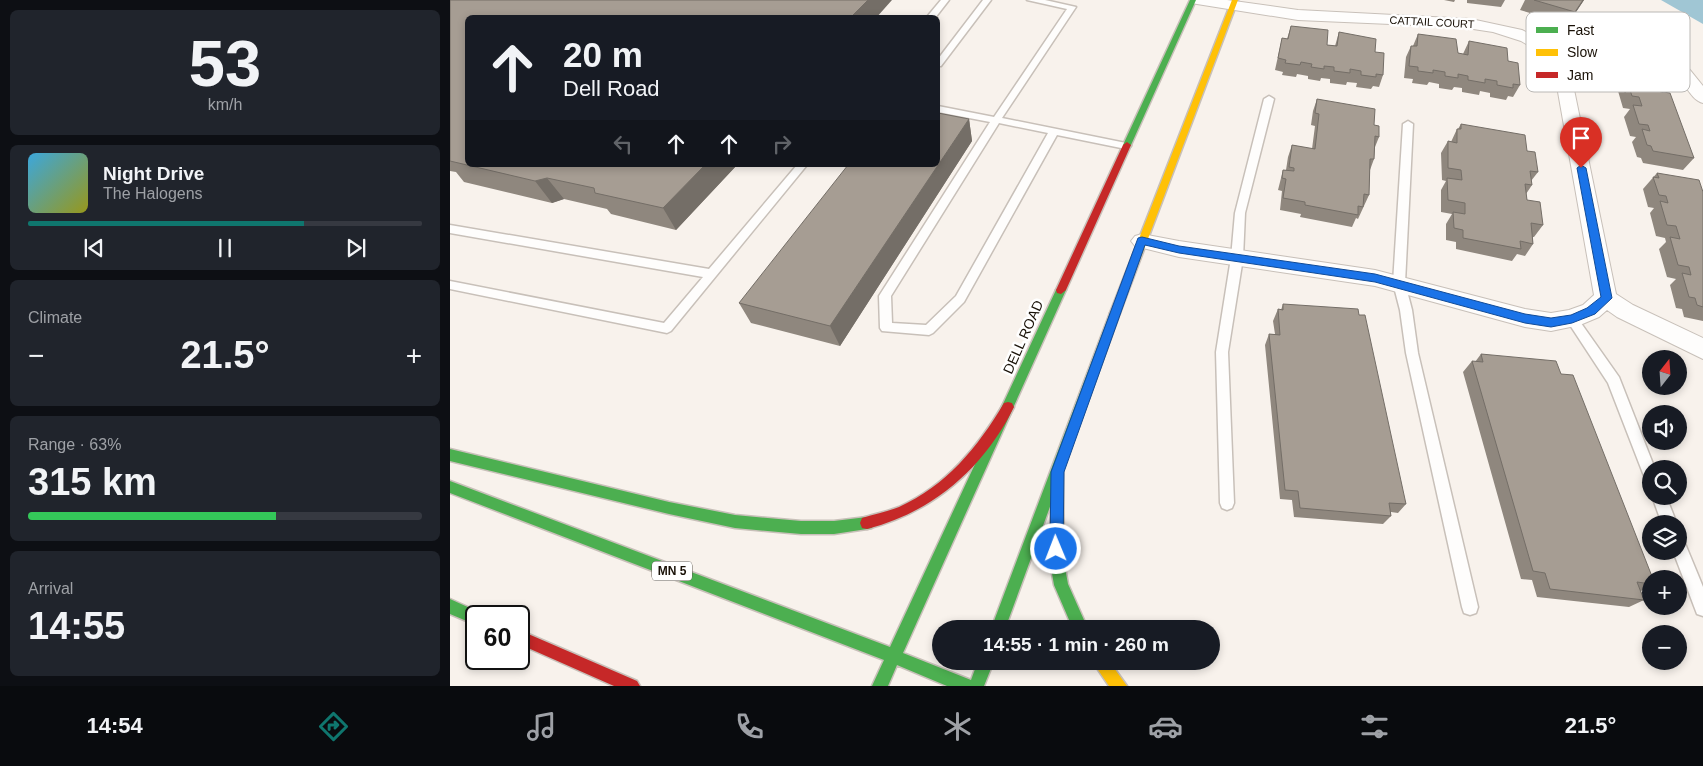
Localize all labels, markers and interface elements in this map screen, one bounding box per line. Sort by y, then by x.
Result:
legend [1526,12,1690,92]
street label: CATTAIL COURT [1389,14,1475,30]
text: Fast [1567,22,1594,38]
text: 53 [189,27,261,100]
icon: ahead [480,35,545,100]
text: 20 m [563,35,643,74]
text: Slow [1567,44,1598,60]
text: Jam [1567,67,1593,83]
text: Dell Road [563,76,660,101]
text: km/h [208,96,242,113]
pin [1560,117,1602,168]
icon: arrive [1567,124,1595,152]
icon: left [609,130,637,158]
icon: ahead [662,130,690,158]
icon: ahead [715,130,743,158]
icon: right [768,130,796,158]
text: Night Drive [103,163,204,184]
text: The Halogens [103,185,203,202]
icon: previous [80,234,108,262]
icon: pause [211,234,239,262]
icon: next [342,234,370,262]
street label: DELL ROAD [1000,298,1046,376]
text: Climate [28,309,82,326]
text: 21.5° [180,334,270,376]
text: − [28,340,44,371]
text: + [406,340,422,371]
north arrow [1642,350,1688,395]
map controls [1642,350,1687,670]
button: sound [1642,405,1687,450]
text: Range · 63% [28,436,121,453]
button: search [1642,460,1687,505]
text: 315 km [28,461,157,503]
button: layers [1642,515,1687,560]
position arrow [1029,522,1081,574]
road number: MN 5 [652,562,692,580]
button: + [1642,570,1687,615]
text: Arrival [28,580,73,597]
text: 14:55 [28,605,125,647]
speed limit sign: 60 [465,605,530,670]
button: − [1642,625,1687,670]
text: 14:55 · 1 min · 260 m [983,634,1169,655]
icon: directions [316,709,351,744]
icon: music [524,709,559,744]
icon: phone [732,709,767,744]
icon: climate [940,709,975,744]
icon: car [1148,709,1183,744]
icon: filters [1357,709,1392,744]
text: 14:54 [87,713,143,738]
text: 21.5° [1565,713,1616,738]

